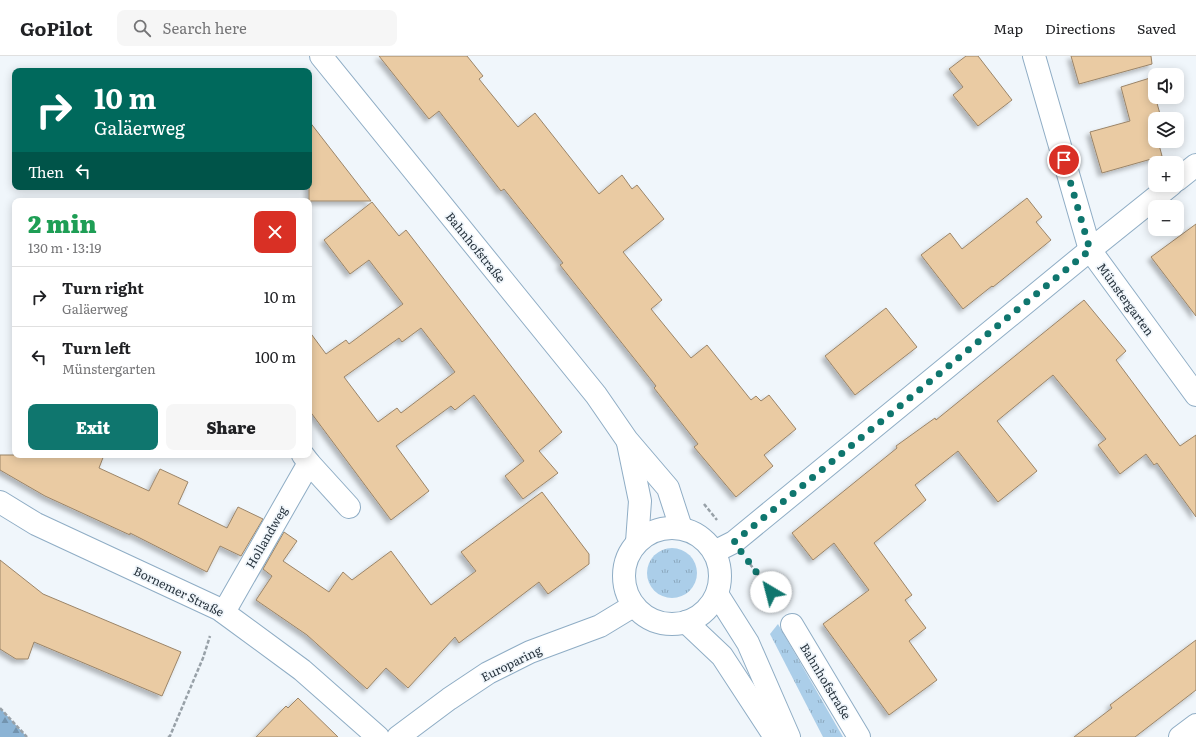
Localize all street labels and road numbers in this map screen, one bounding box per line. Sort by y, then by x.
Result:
street label: Bahnhofstraße [442,208,510,286]
street label: Münstergarten [1093,259,1159,339]
street label: Hollandweg [241,502,291,572]
street label: Bornemer Straße [131,561,227,621]
street label: Europaring [478,640,545,685]
street label: Bahnhofstraße [796,640,856,722]

